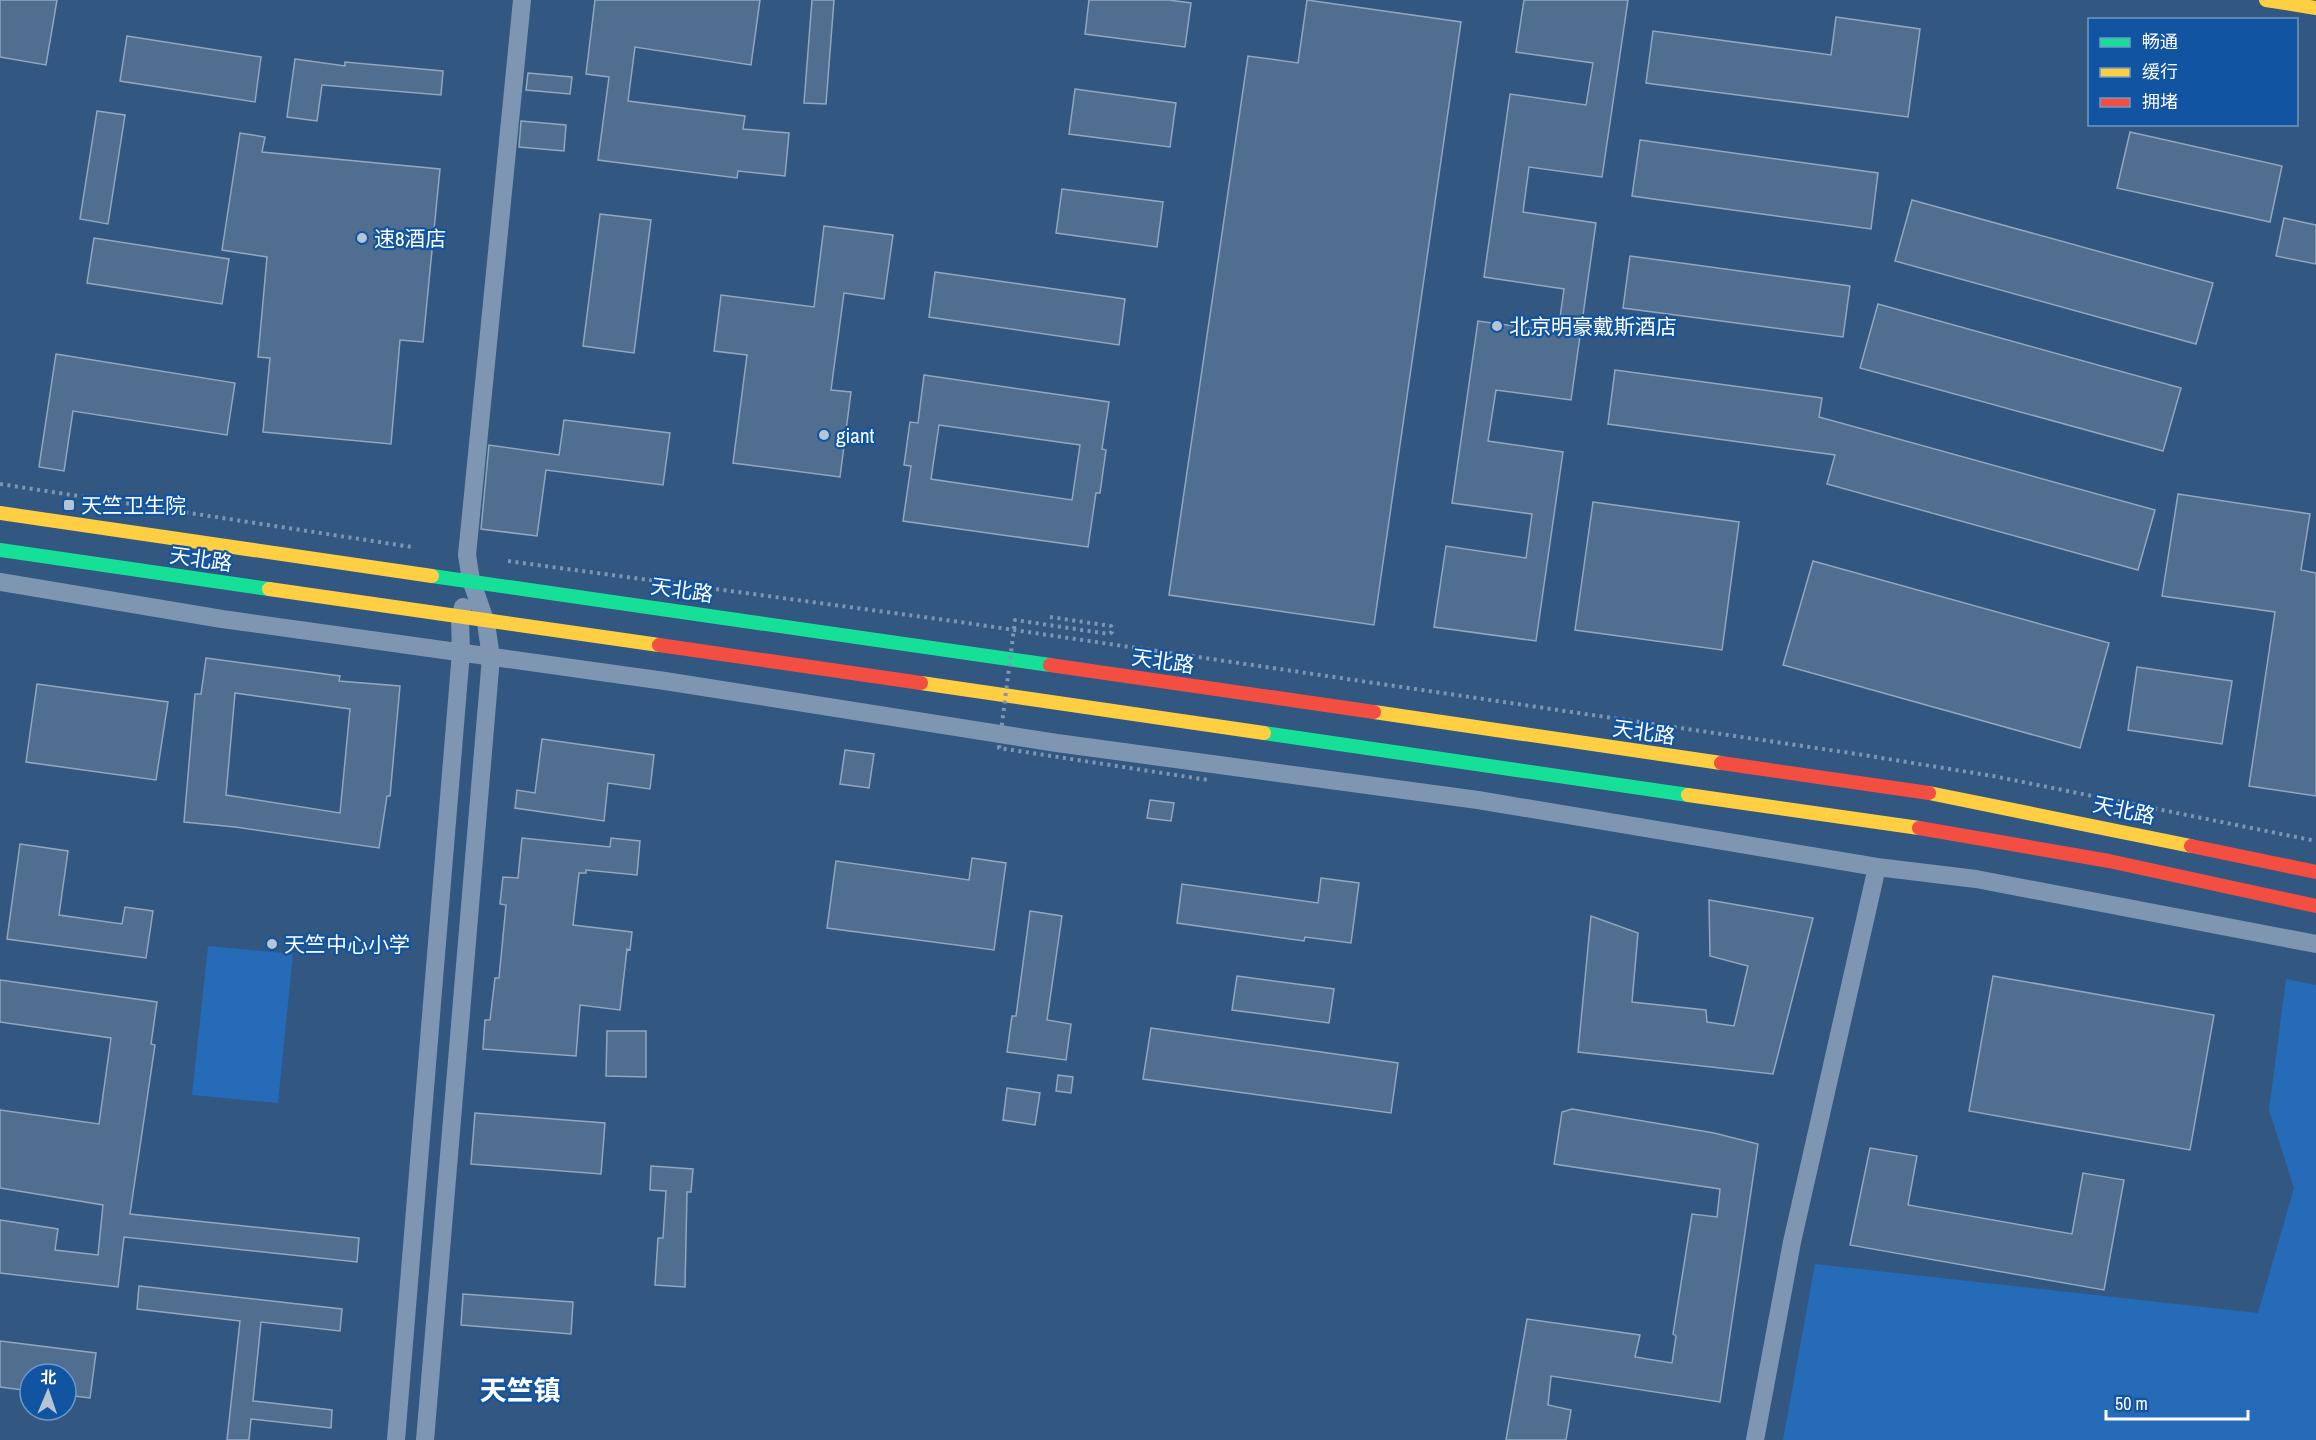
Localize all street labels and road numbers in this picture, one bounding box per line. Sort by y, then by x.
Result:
street label: 天北路 [168,540,234,578]
street label: 天北路 [649,571,715,609]
street label: 天北路 [1130,642,1196,680]
street label: 天北路 [1611,713,1677,751]
street label: 天北路 [2090,789,2158,831]

